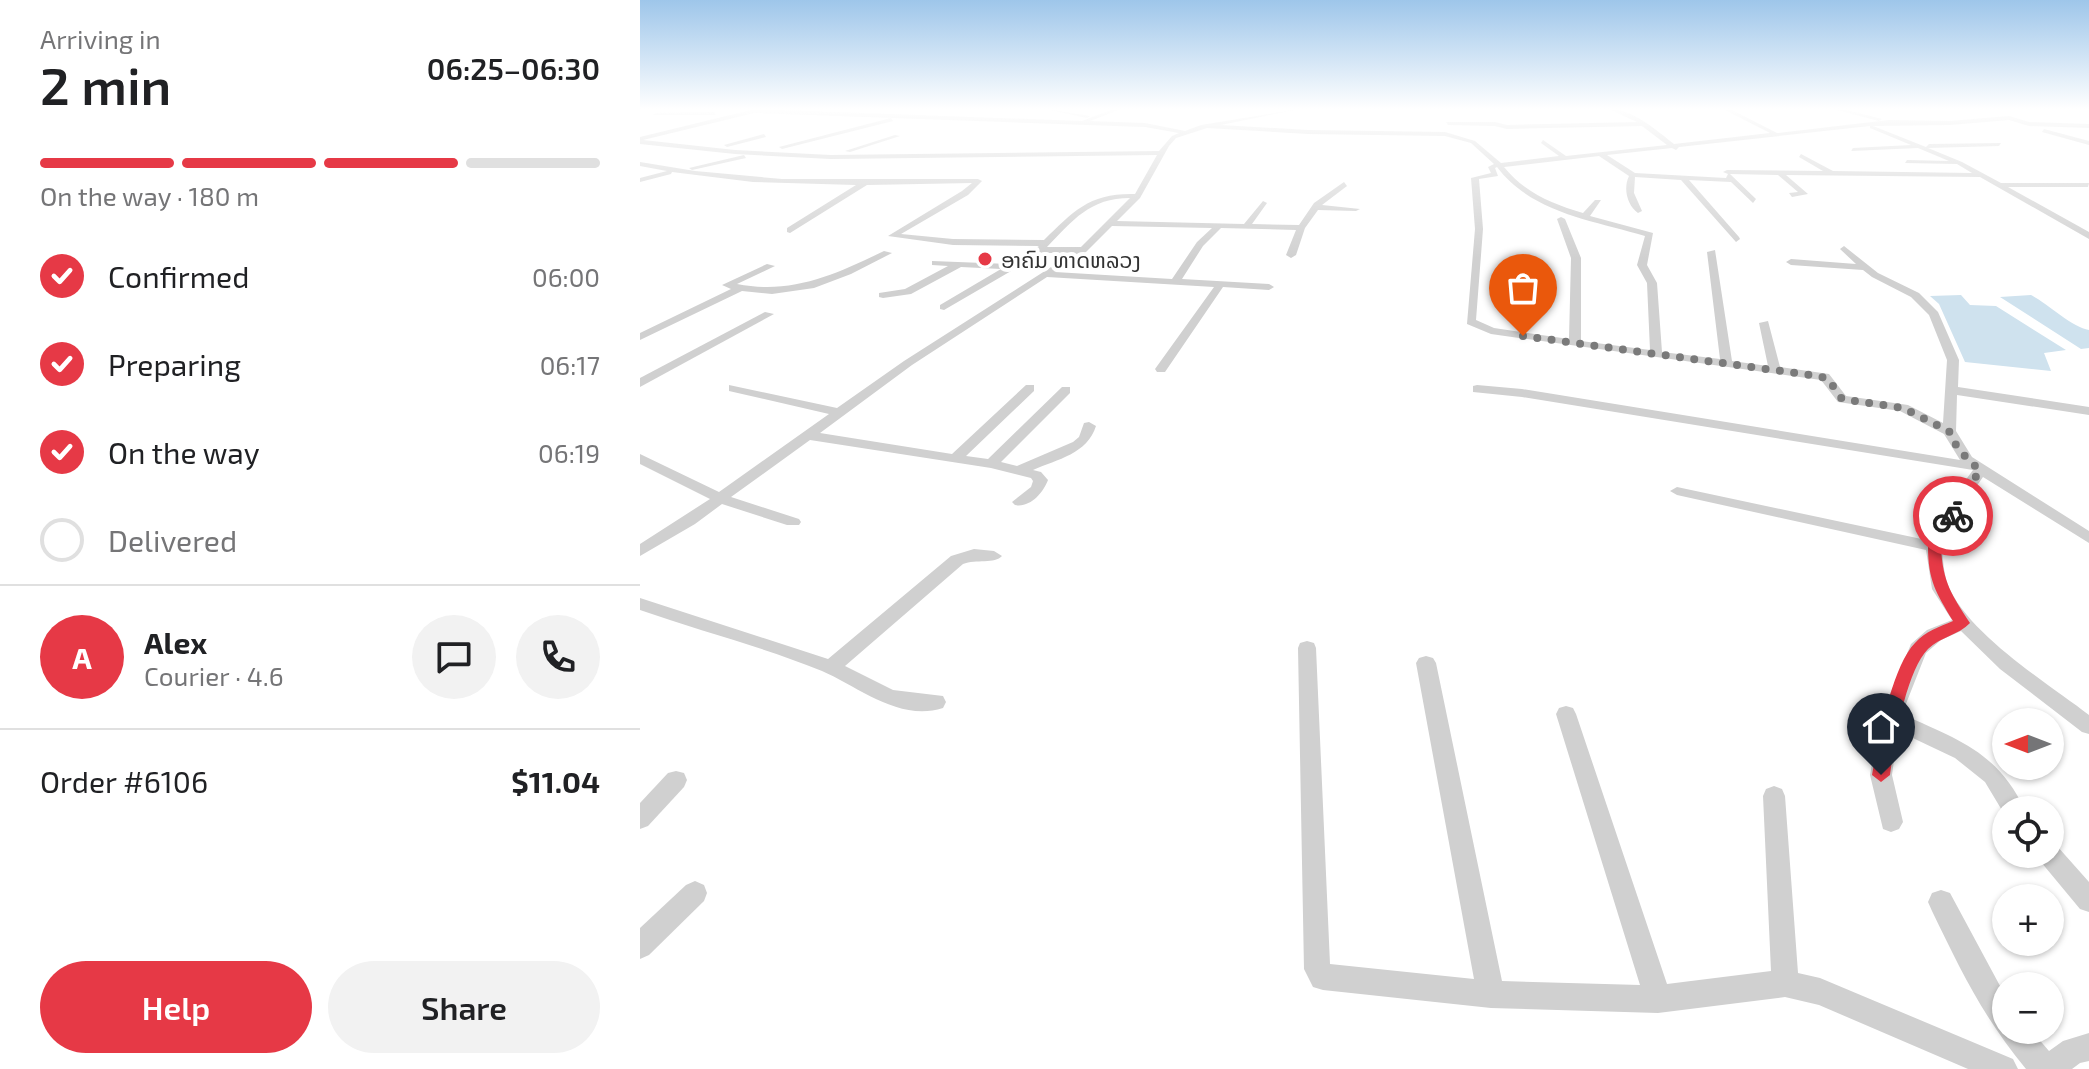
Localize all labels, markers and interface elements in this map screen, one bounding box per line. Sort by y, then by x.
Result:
text: Arriving in [40,23,161,54]
text: 06:25–06:30 [427,50,600,86]
text: 2 min [40,53,171,115]
text: On the way · 180 m [40,180,259,211]
place label: ອາຄົມ ທາດຫລວງ [1001,246,1141,272]
marker: ອາຄົມ ທາດຫລວງ [976,250,994,268]
icon: check [40,254,84,298]
pin [1489,254,1557,336]
text: Confirmed [108,258,249,294]
text: 06:00 [532,261,600,292]
icon: bag [1501,266,1545,310]
icon: check [40,342,84,386]
text: Preparing [108,346,241,382]
text: 06:17 [540,349,600,380]
icon: check [40,430,84,474]
text: On the way [108,434,260,470]
text: 06:19 [538,437,600,468]
courier [1913,476,1993,556]
icon: bike [1931,494,1975,538]
text: Delivered [108,522,237,558]
button: chat [412,615,496,699]
button: phone [516,615,600,699]
text: Alex [144,624,207,660]
text: A [72,639,92,675]
text: Courier · 4.6 [144,660,284,691]
pin [1847,693,1915,775]
icon: home [1859,705,1903,749]
north arrow [1992,708,2064,780]
map controls [1992,708,2064,1044]
text: Order #6106 [40,763,208,799]
text: $11.04 [511,763,600,799]
button: locate [1992,796,2064,868]
button: + [1992,884,2064,956]
button: Help [40,961,312,1053]
button: Share [328,961,600,1053]
button: − [1992,972,2064,1044]

